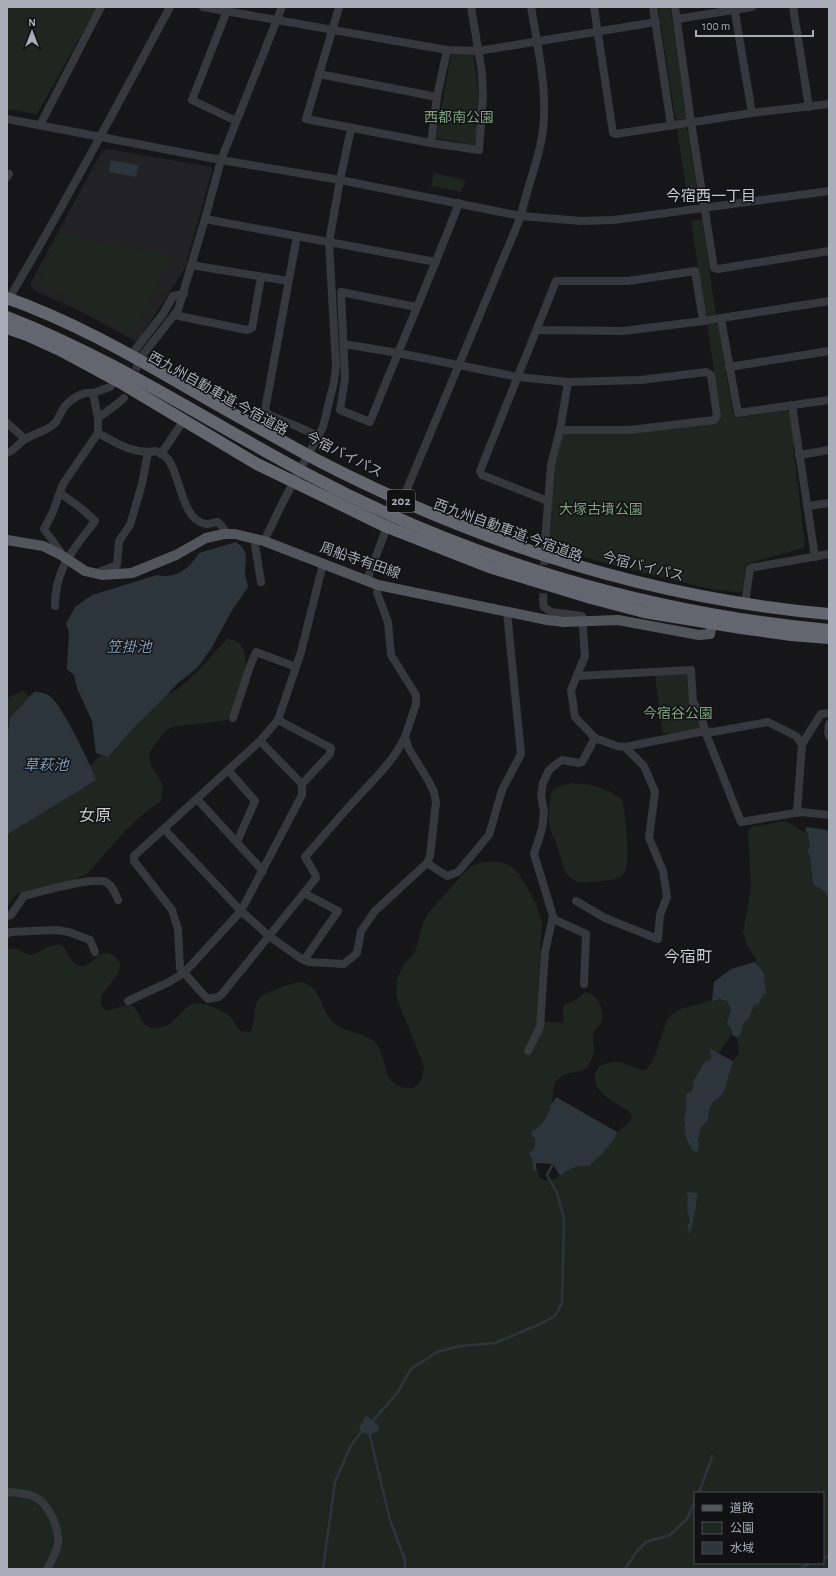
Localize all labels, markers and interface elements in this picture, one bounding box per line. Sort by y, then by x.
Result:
north arrow [12,12,52,52]
scale bar [696,12,813,38]
text: N [28,17,36,28]
text: 100 m [702,20,730,32]
park label: 西都南公園 [424,110,494,125]
district label: 今宿西一丁目 [666,188,756,204]
street label: 西九州自動車道;今宿道路 [146,348,291,438]
street label: 今宿バイパス [304,429,385,480]
road number: 202 [387,490,415,512]
street label: 西九州自動車道;今宿道路 [432,496,585,564]
park label: 大塚古墳公園 [559,502,643,517]
street label: 周船寺有田線 [318,540,402,581]
street label: 今宿バイパス [601,549,686,584]
water label: 笠掛池 [106,639,153,655]
park label: 今宿谷公園 [643,706,713,721]
water label: 草萩池 [23,757,70,773]
district label: 女原 [79,807,111,824]
district label: 今宿町 [664,949,712,965]
legend [694,1492,824,1564]
text: 道路 [730,1501,754,1514]
text: 公園 [730,1522,754,1534]
text: 水域 [730,1542,754,1554]

